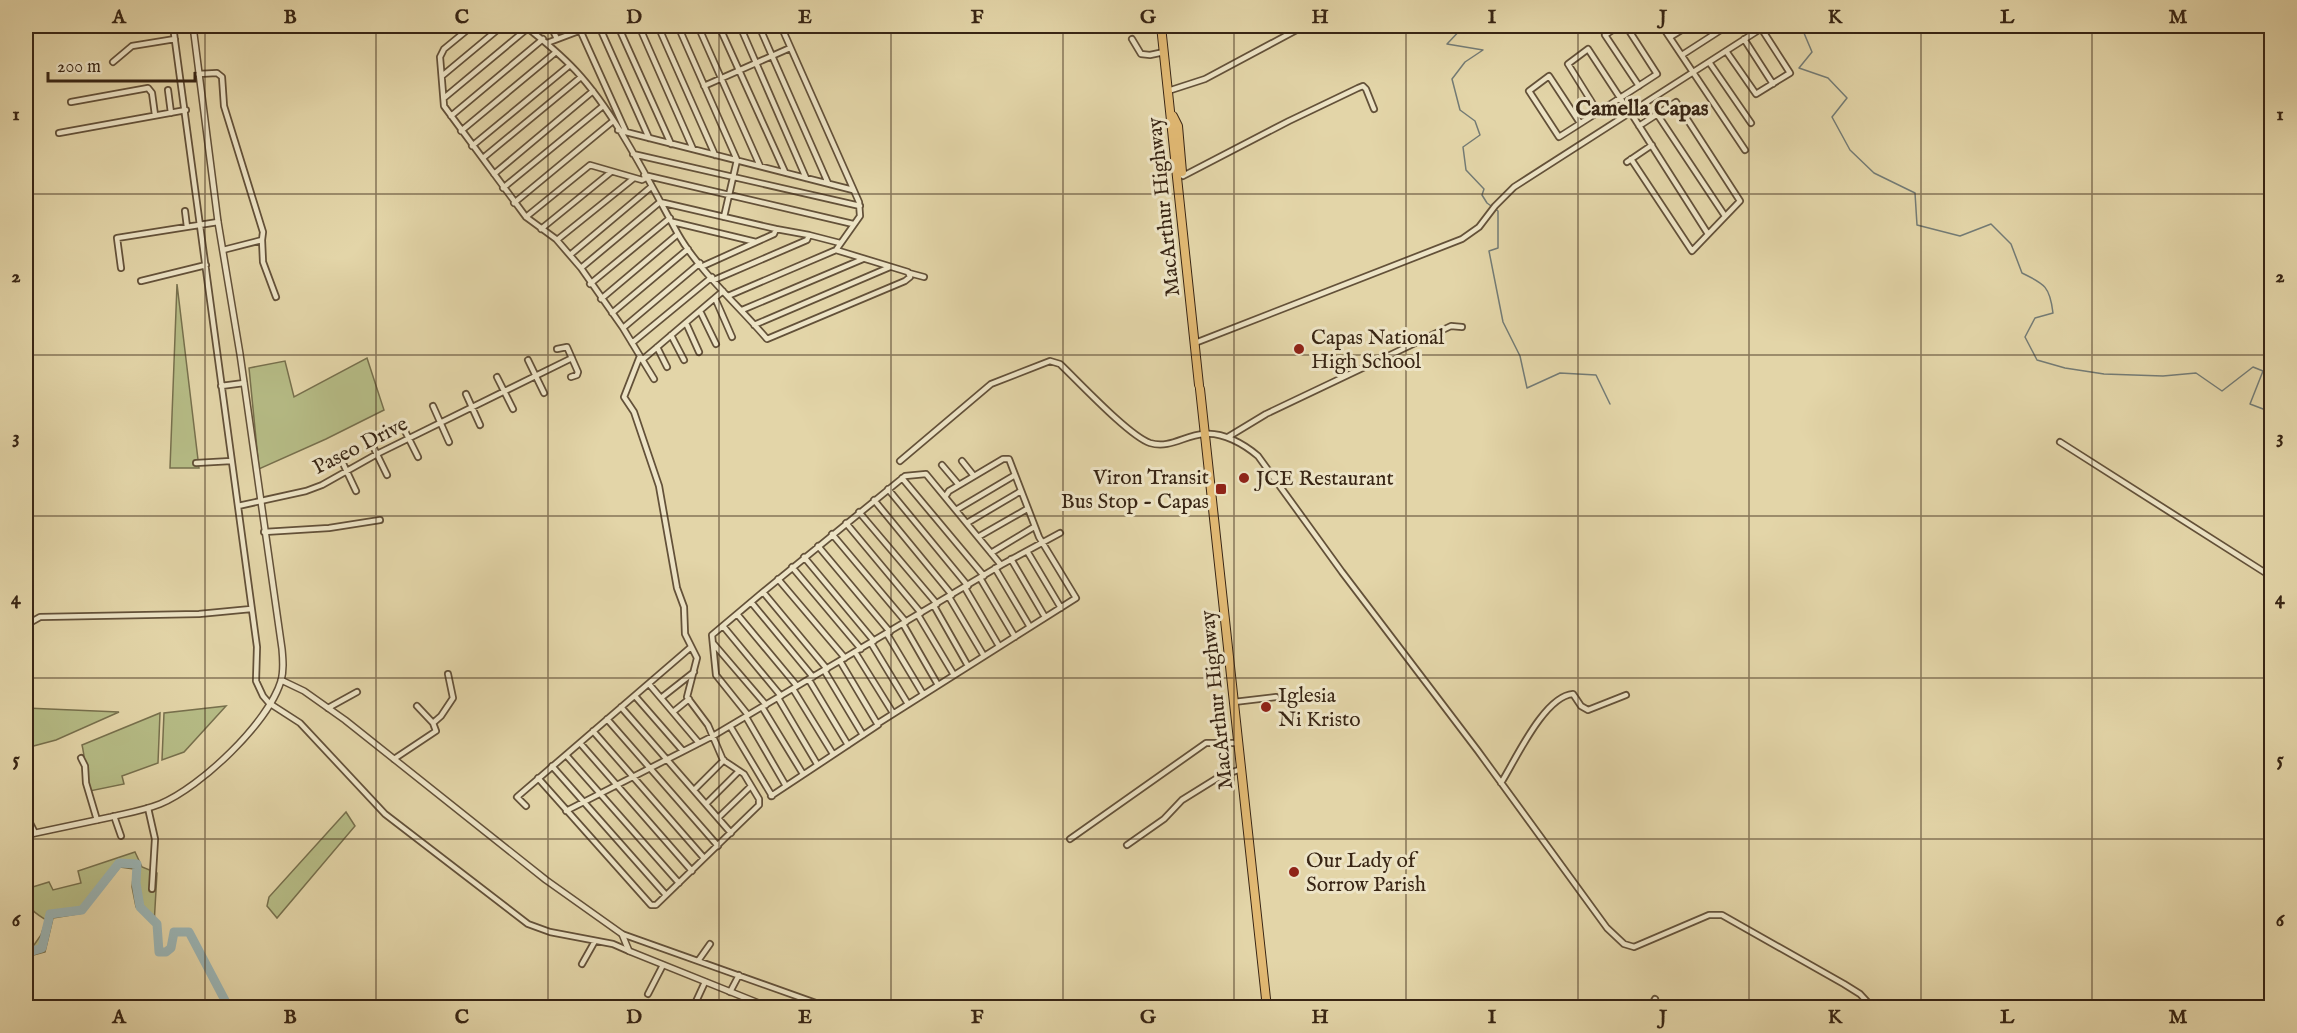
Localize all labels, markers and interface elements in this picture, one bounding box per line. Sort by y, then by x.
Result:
text: A [111,5,127,30]
text: B [283,5,297,30]
text: C [455,5,469,30]
text: D [626,5,642,30]
text: E [798,5,812,30]
text: F [971,5,984,30]
text: G [1140,5,1157,30]
text: H [1311,5,1329,30]
text: I [1488,5,1497,30]
text: J [1656,5,1668,30]
text: K [1828,5,1844,30]
text: L [2000,5,2015,30]
text: M [2169,5,2188,30]
scale bar [48,45,195,83]
text: 200 m [57,56,101,79]
district label: Camella Capas [1575,95,1709,123]
text: 1 [12,102,20,127]
text: 1 [2276,102,2284,127]
street label: MacArthur Highway [1142,115,1187,298]
text: 2 [11,264,21,289]
text: 2 [2275,264,2285,289]
place label: Capas National High School [1311,325,1444,376]
marker: Capas National High School [1292,342,1306,356]
street label: Paseo Drive [309,411,413,482]
text: 3 [12,425,20,450]
text: 3 [2276,425,2284,450]
place label: Viron Transit Bus Stop - Capas [1061,465,1209,516]
place label: JCE Restaurant [1254,466,1394,493]
marker: JCE Restaurant [1237,471,1251,485]
marker: Viron Transit Bus Stop - Capas [1214,482,1228,496]
text: 4 [11,586,22,611]
text: 4 [2275,586,2286,611]
street label: MacArthur Highway [1195,608,1240,791]
place label: Iglesia Ni Kristo [1278,683,1361,734]
marker: Iglesia Ni Kristo [1259,700,1273,714]
text: 5 [12,747,20,772]
text: 5 [2276,747,2284,772]
place label: Our Lady of Sorrow Parish [1306,848,1426,899]
marker: Our Lady of Sorrow Parish [1287,865,1301,879]
text: 6 [12,908,22,933]
text: 6 [2276,908,2286,933]
text: A [111,1005,127,1030]
text: B [283,1005,297,1030]
text: C [455,1005,469,1030]
text: D [626,1005,642,1030]
text: E [798,1005,812,1030]
text: F [971,1005,984,1030]
text: G [1140,1005,1157,1030]
text: H [1311,1005,1329,1030]
text: I [1488,1005,1497,1030]
text: J [1656,1005,1668,1030]
text: K [1828,1005,1844,1030]
text: L [2000,1005,2015,1030]
text: M [2169,1005,2188,1030]

